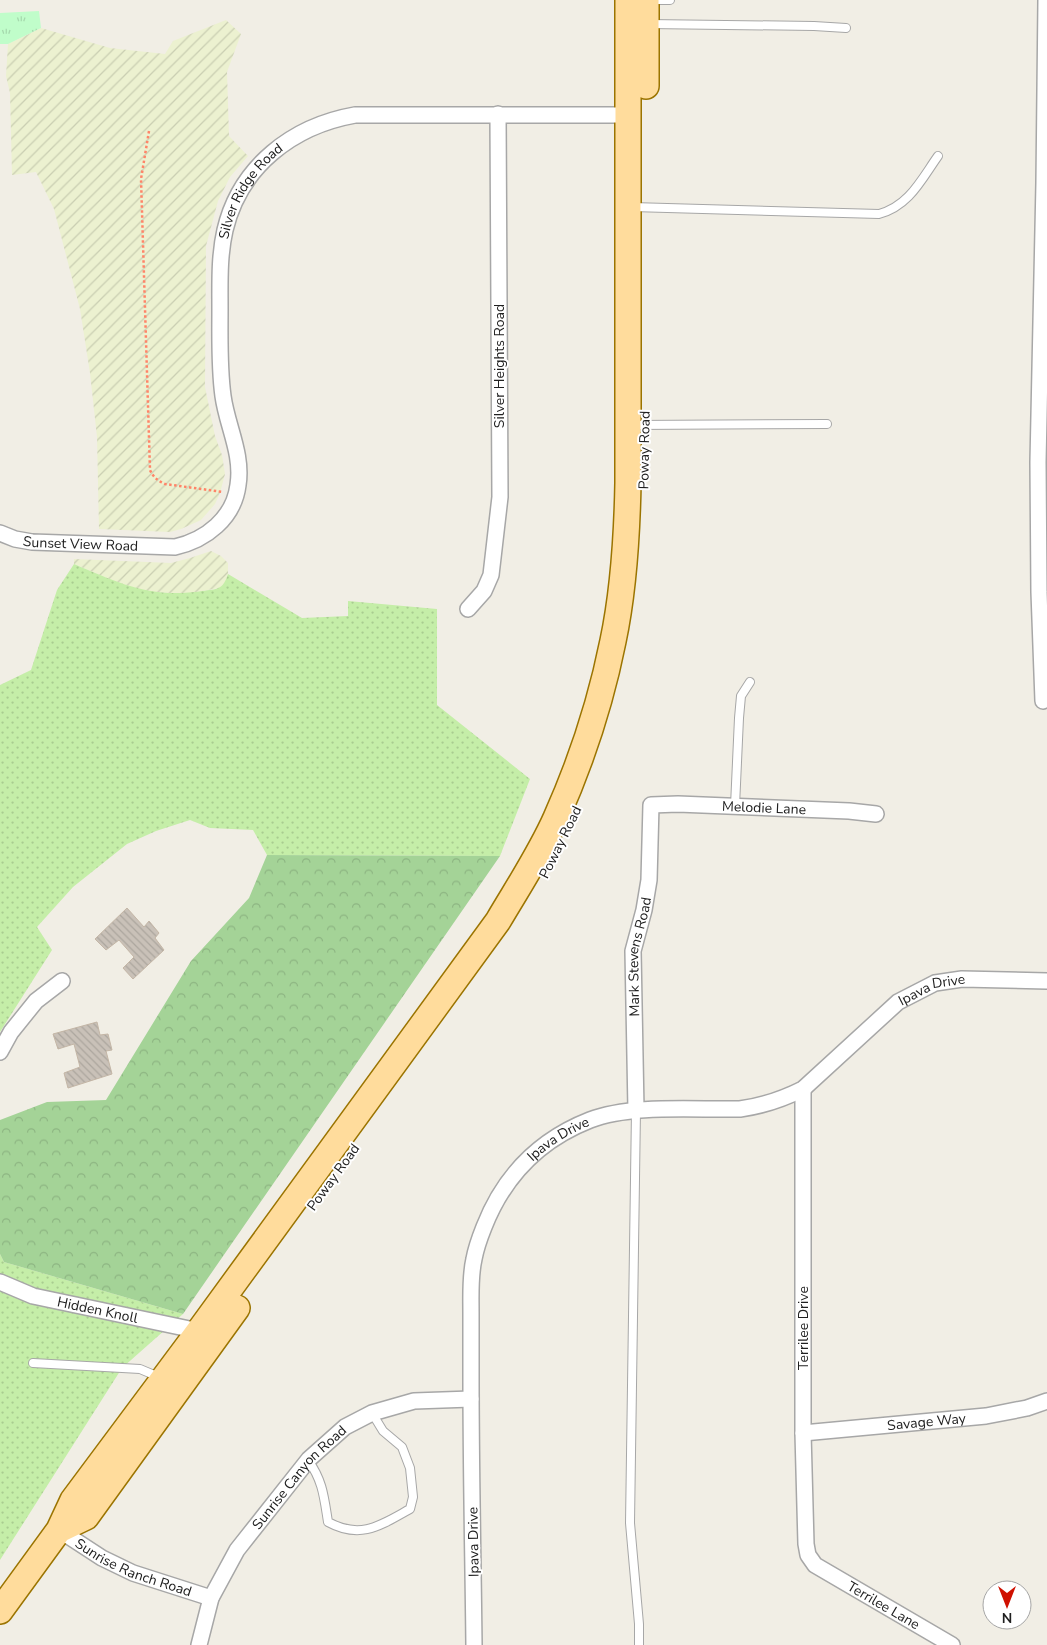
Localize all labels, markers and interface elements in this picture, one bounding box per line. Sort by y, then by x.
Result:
street label: Silver Ridge Road [214,139,287,241]
street label: Silver Heights Road [490,304,509,428]
street label: Poway Road [634,411,655,489]
street label: Sunset View Road [21,532,139,556]
street label: Melodie Lane [721,797,806,819]
street label: Poway Road [535,803,586,882]
street label: Mark Stevens Road [624,896,656,1017]
street label: Ipava Drive [895,970,966,1010]
street label: Ipava Drive [523,1112,592,1165]
street label: Poway Road [303,1140,364,1215]
street label: Terrilee Drive [794,1286,813,1370]
street label: Hidden Knoll [56,1292,141,1328]
street label: Savage Way [886,1409,967,1435]
street label: Sunrise Canyon Road [248,1421,351,1534]
street label: Ipava Drive [463,1507,484,1577]
street label: Sunrise Ranch Road [71,1534,194,1601]
street label: Terrilee Lane [844,1577,923,1634]
north arrow [982,1580,1032,1630]
text: N [1002,1608,1012,1627]

